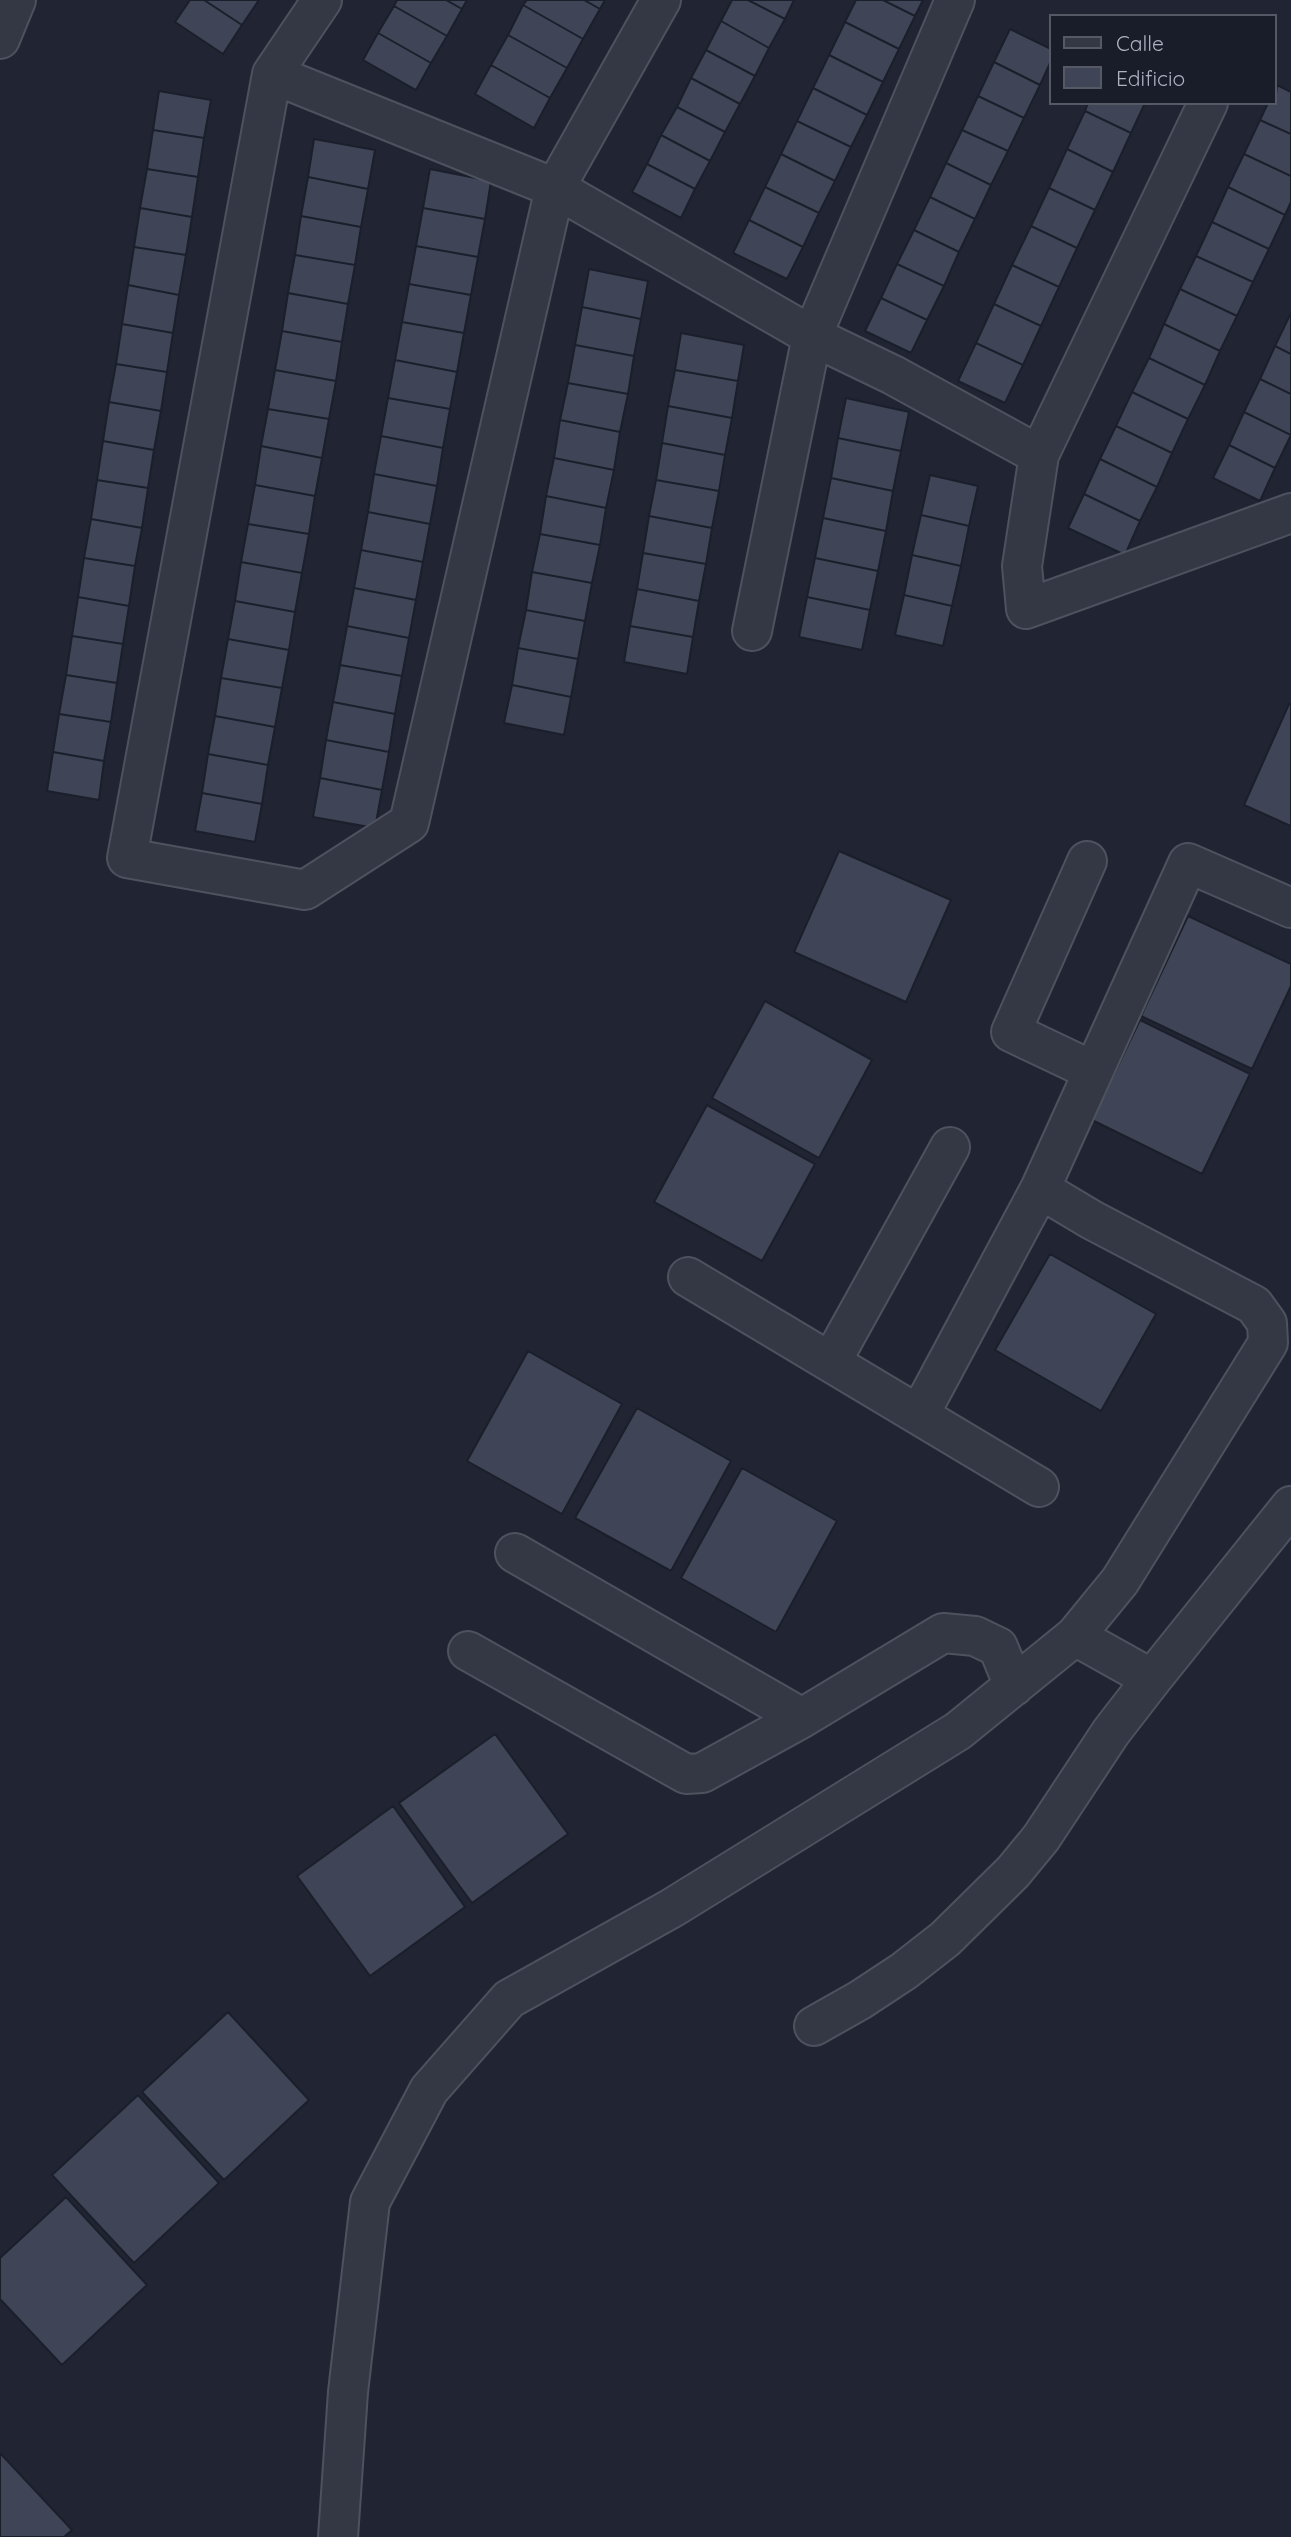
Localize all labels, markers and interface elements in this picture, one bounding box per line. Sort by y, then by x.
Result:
legend [1050,14,1277,105]
text: Calle [1116,30,1164,56]
text: Edificio [1116,65,1185,91]

